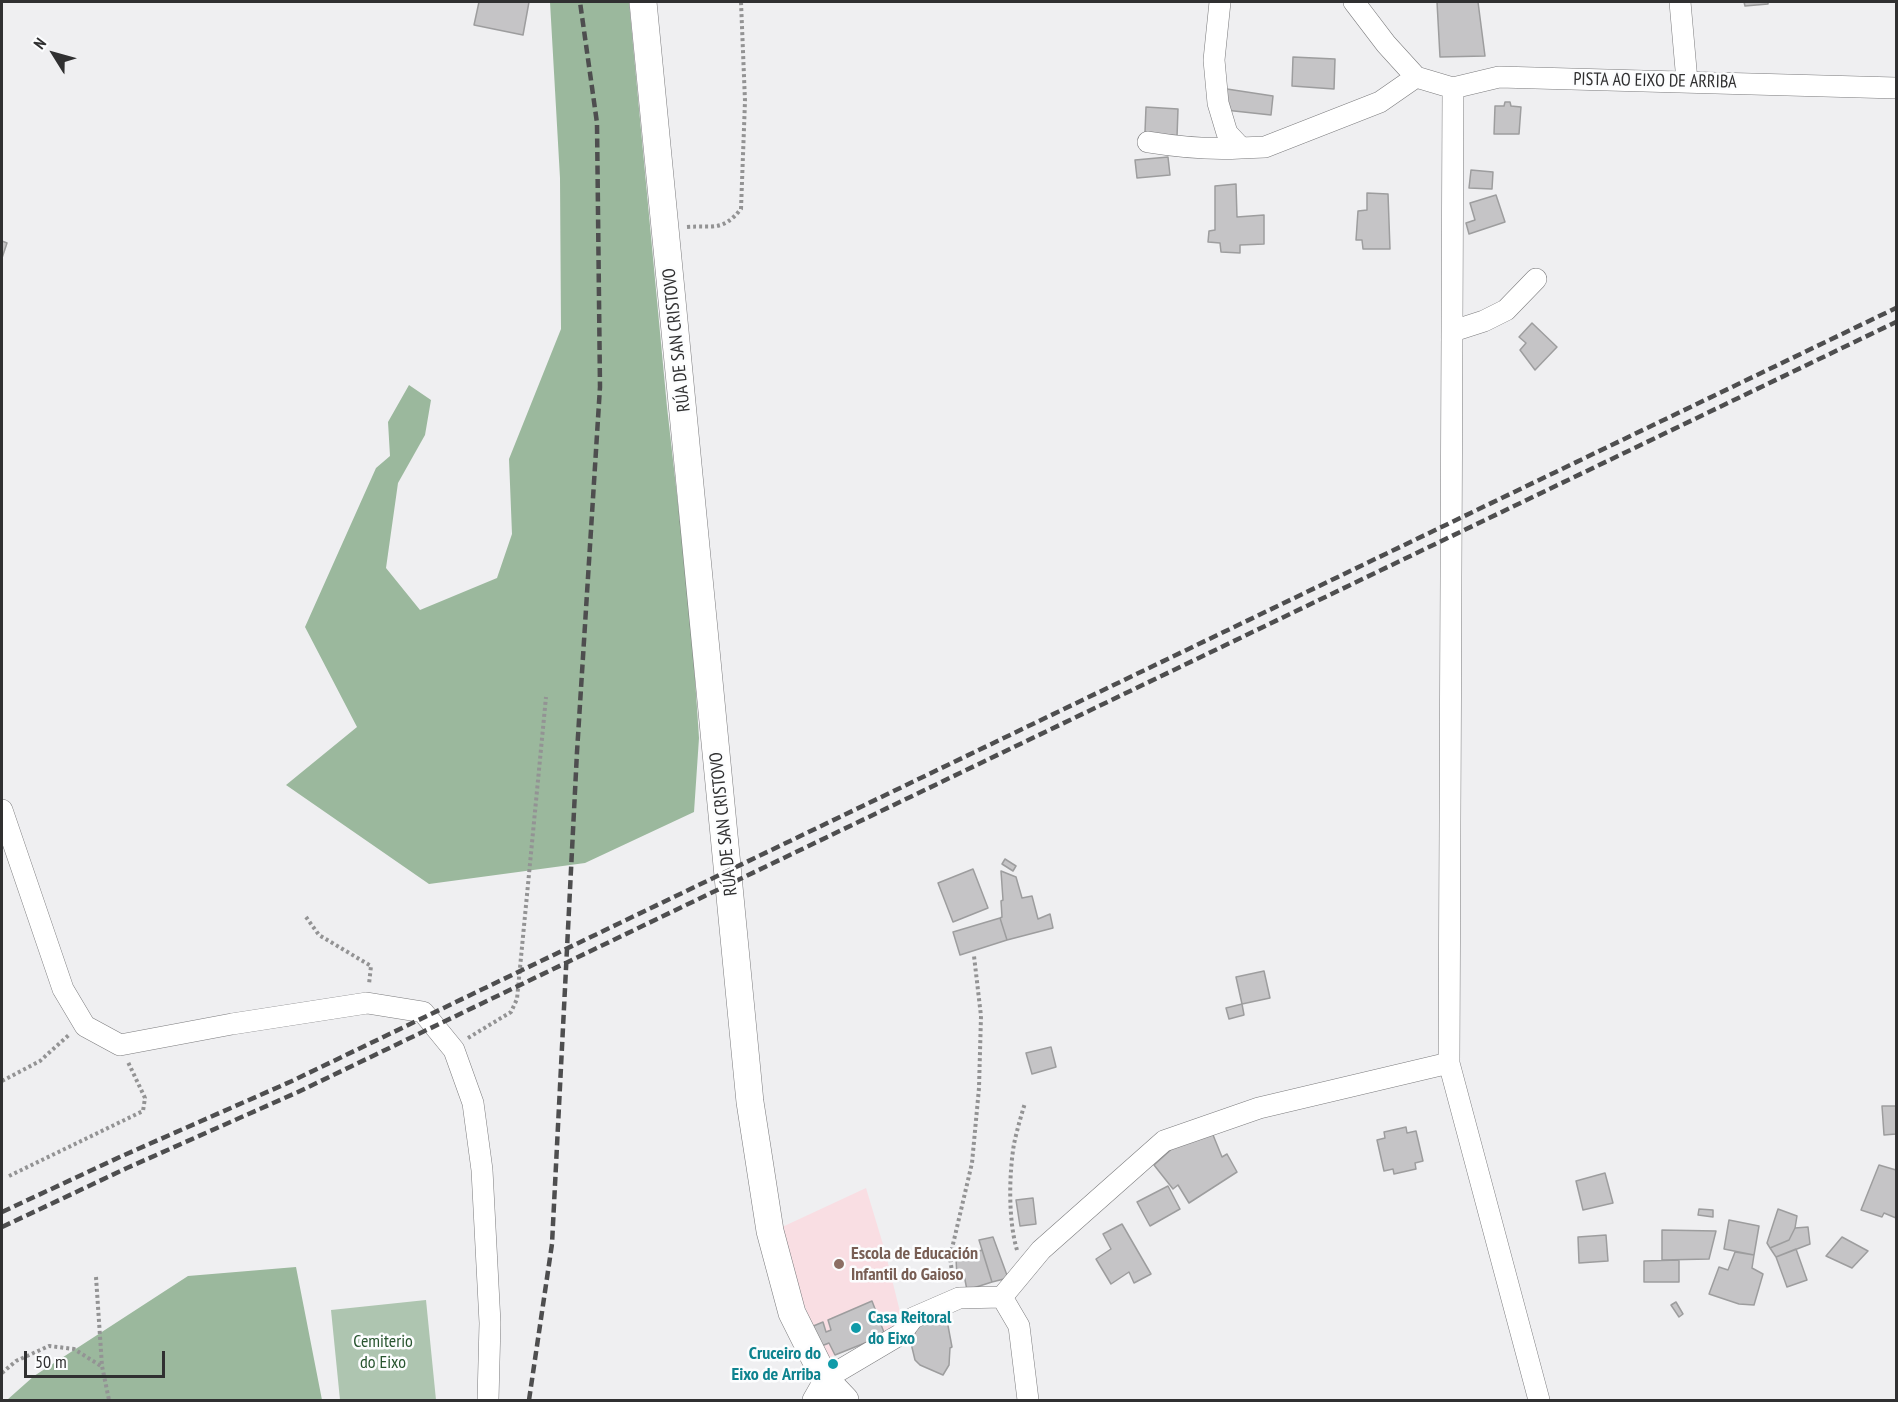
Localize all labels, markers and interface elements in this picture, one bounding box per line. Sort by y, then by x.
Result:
north arrow [24,24,84,84]
text: N [29,34,50,53]
street label: PISTA AO EIXO DE ARRIBA [1573,69,1737,93]
street label: RÚA DE SAN CRISTOVO [659,267,695,413]
street label: RÚA DE SAN CRISTOVO [706,751,742,897]
place label: Escola de Educación Infantil do Gaioso [851,1243,978,1286]
marker: Escola de Educación Infantil do Gaioso [832,1257,846,1271]
place label: Casa Reitoral do Eixo [868,1307,951,1350]
marker: Casa Reitoral do Eixo [849,1321,863,1335]
park label: Cemiterio do Eixo [353,1331,413,1374]
scale bar [27,1339,168,1377]
place label: Cruceiro do Eixo de Arriba [732,1343,821,1386]
text: 50 m [35,1350,67,1373]
marker: Cruceiro do Eixo de Arriba [826,1357,840,1371]

